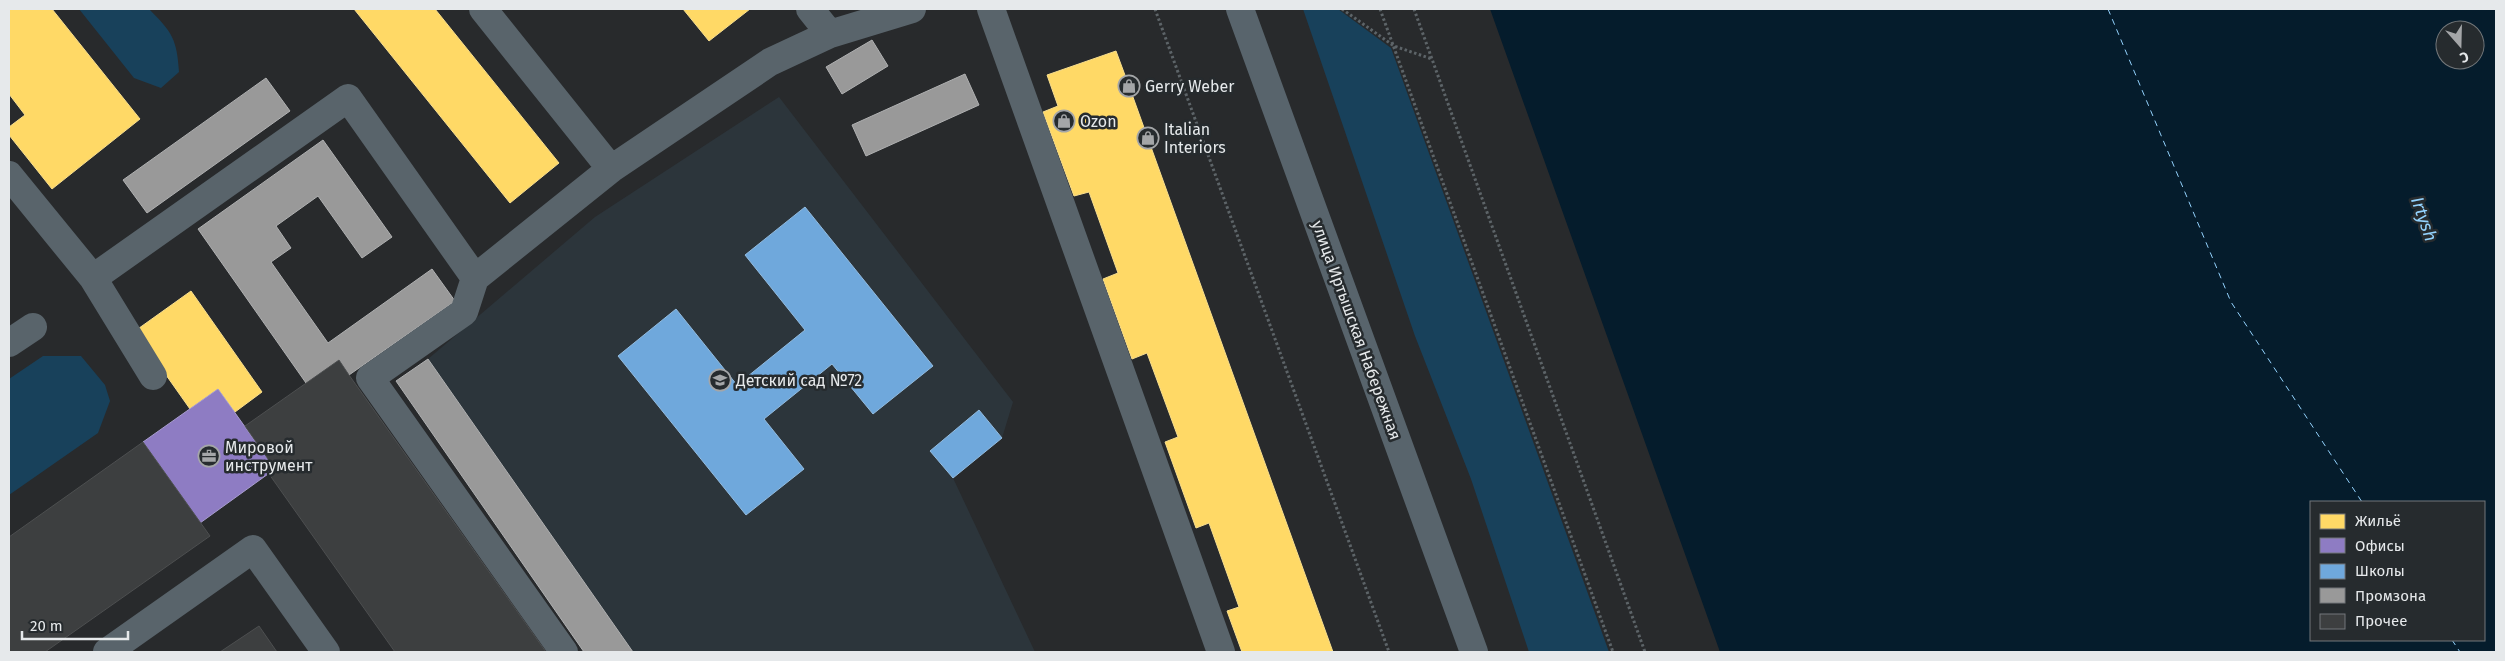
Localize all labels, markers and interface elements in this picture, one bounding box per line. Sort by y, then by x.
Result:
north arrow [2435,20,2485,70]
text: С [2458,47,2471,66]
shop icon: Gerry Weber [1117,74,1141,98]
place label: Gerry Weber [1145,77,1235,96]
shop icon: Ozon [1052,109,1076,133]
place label: Ozon [1080,112,1117,131]
place label: Italian Interiors [1164,120,1226,157]
shop icon: Italian Interiors [1136,126,1160,150]
water label: Irtysh [2406,194,2442,244]
street label: улица Иртышская Набережная [1308,218,1405,443]
school or university icon: Детский сад №72 [708,368,732,392]
place label: Детский сад №72 [735,371,862,390]
place label: Мировой инструмент [225,438,313,475]
office icon: Мировой инструмент [197,444,221,468]
legend [2310,501,2485,641]
text: Жильё [2355,512,2401,530]
text: Офисы [2355,537,2405,555]
text: Школы [2355,562,2405,580]
text: Промзона [2355,587,2426,605]
scale bar [22,608,129,640]
text: Прочее [2355,612,2407,630]
text: 20 m [30,617,63,635]

